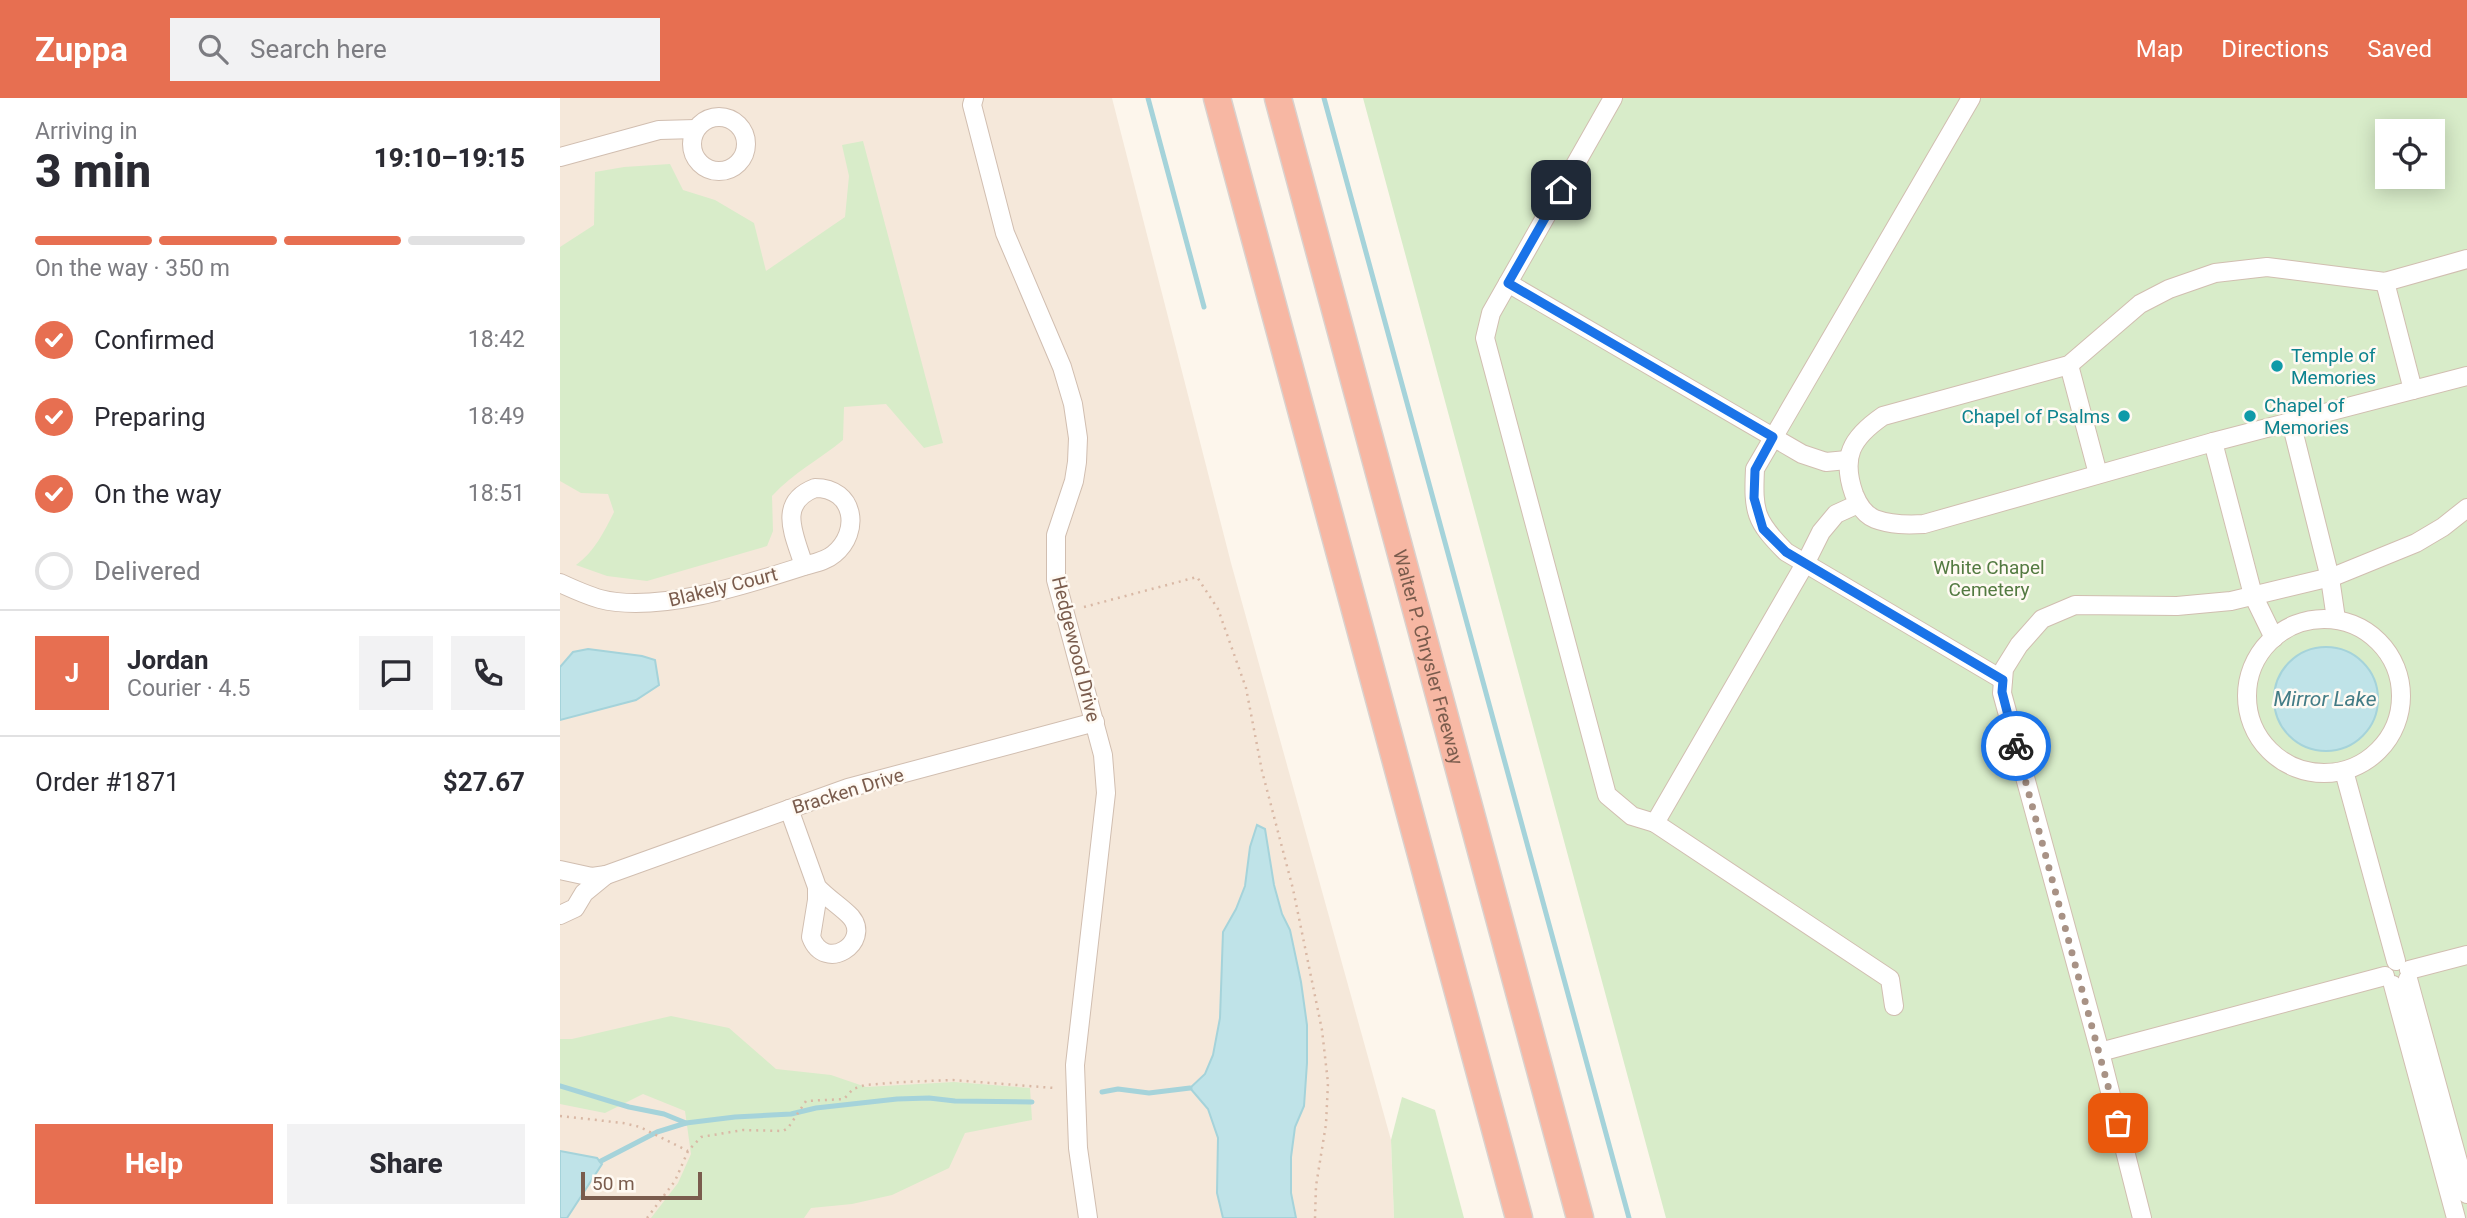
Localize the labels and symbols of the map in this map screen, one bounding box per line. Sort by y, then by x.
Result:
pin [1531,160,1591,220]
place label: Temple of Memories [2291,344,2376,389]
marker: Temple of Memories [2269,358,2285,374]
place label: Chapel of Memories [2264,394,2349,439]
place label: Chapel of Psalms [1961,405,2110,428]
marker: Chapel of Psalms [2116,408,2132,424]
marker: Chapel of Memories [2242,408,2258,424]
street label: Walter P. Chrysler Freeway [1389,547,1469,767]
park label: White Chapel Cemetery [1933,556,2045,601]
street label: Blakely Court [666,562,780,612]
street label: Hedgewood Drive [1047,574,1105,724]
water label: Mirror Lake [2274,687,2377,711]
courier [1981,711,2051,781]
street label: Bracken Drive [789,763,907,819]
pin [2088,1093,2148,1153]
scale bar [581,1169,702,1201]

